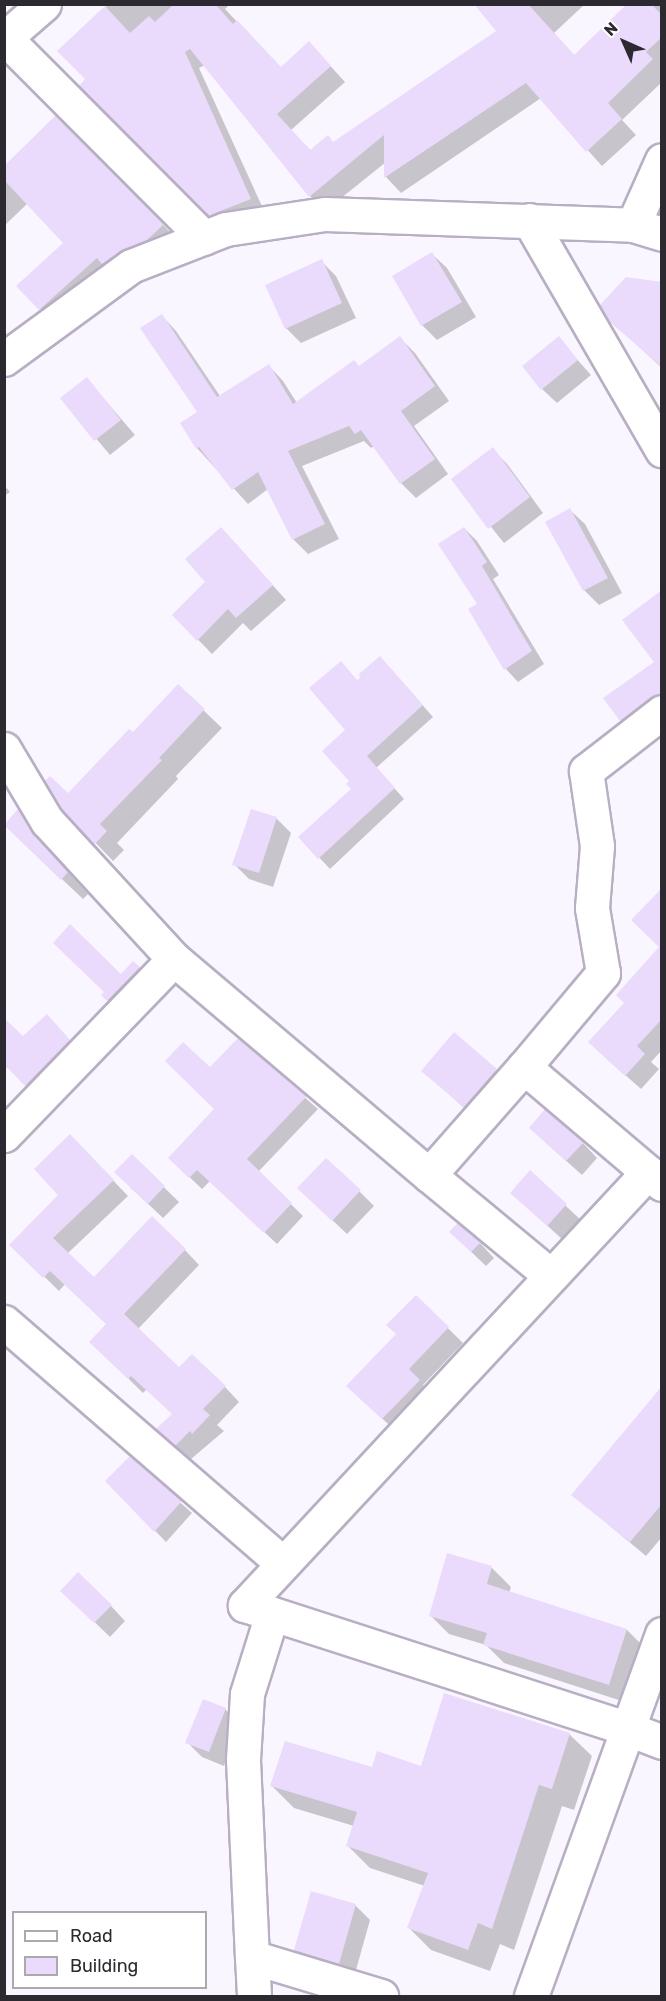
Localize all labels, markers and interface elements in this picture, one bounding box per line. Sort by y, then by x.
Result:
north arrow [594,12,654,72]
text: N [600,18,622,40]
legend [12,1911,207,1989]
text: Road [70,1925,113,1947]
text: Building [70,1955,138,1977]

